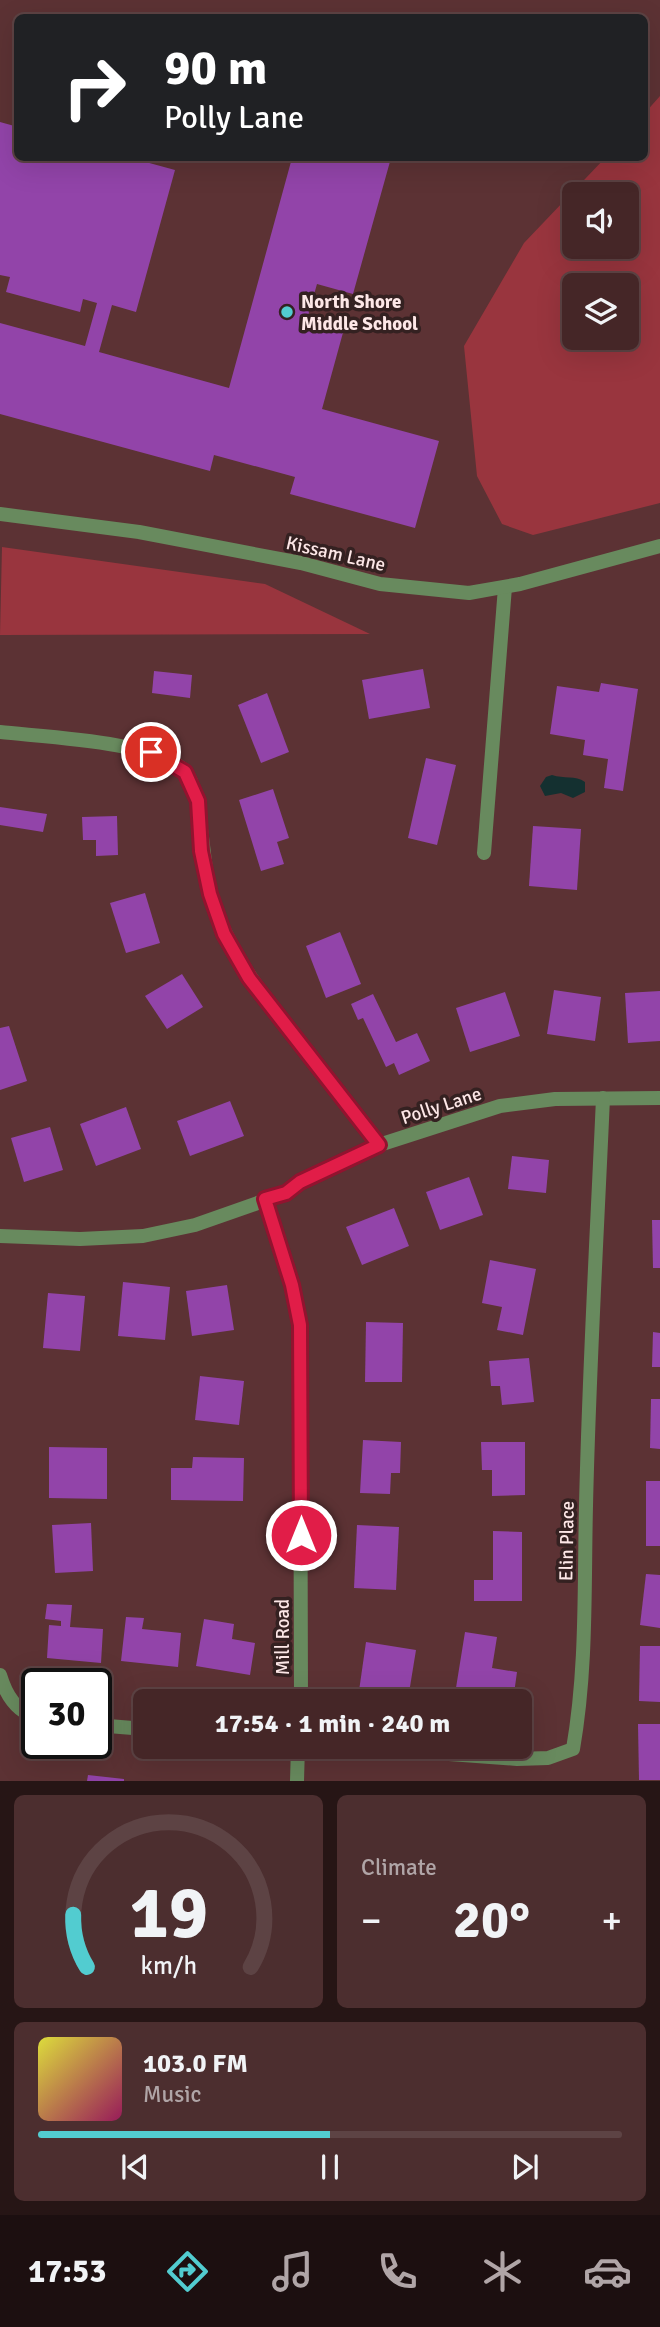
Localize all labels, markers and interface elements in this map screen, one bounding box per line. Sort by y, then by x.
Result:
text: 90 m [164,38,267,98]
icon: right [49,42,140,133]
text: Polly Lane [164,98,304,137]
map controls [562,182,639,350]
button: sound [562,182,639,259]
button: layers [562,273,639,350]
place label: North Shore Middle School [301,290,418,336]
marker: North Shore Middle School [279,304,295,320]
street label: Kissam Lane [284,531,388,577]
pin [121,722,181,782]
icon: arrive [132,733,170,771]
street label: Polly Lane [398,1082,485,1130]
position arrow [264,1498,338,1572]
street label: Elin Place [554,1501,580,1581]
street label: Mill Road [271,1599,295,1675]
speed limit sign: 30 [21,1668,112,1759]
text: 17:54 · 1 min · 240 m [215,1708,450,1740]
text: Climate [361,1853,437,1882]
text: 19 [129,1870,208,1959]
text: 20° [453,1888,530,1952]
text: − [361,1897,382,1944]
text: + [601,1897,622,1944]
text: km/h [140,1950,197,1981]
text: 103.0 FM [143,2048,248,2080]
text: Music [143,2080,201,2109]
icon: previous [116,2148,154,2186]
icon: pause [311,2148,349,2186]
icon: next [506,2148,544,2186]
icon: directions [163,2247,212,2296]
icon: music [268,2247,317,2296]
icon: phone [373,2247,422,2296]
icon: climate [478,2247,527,2296]
icon: car [583,2247,632,2296]
text: 17:53 [28,2252,107,2291]

